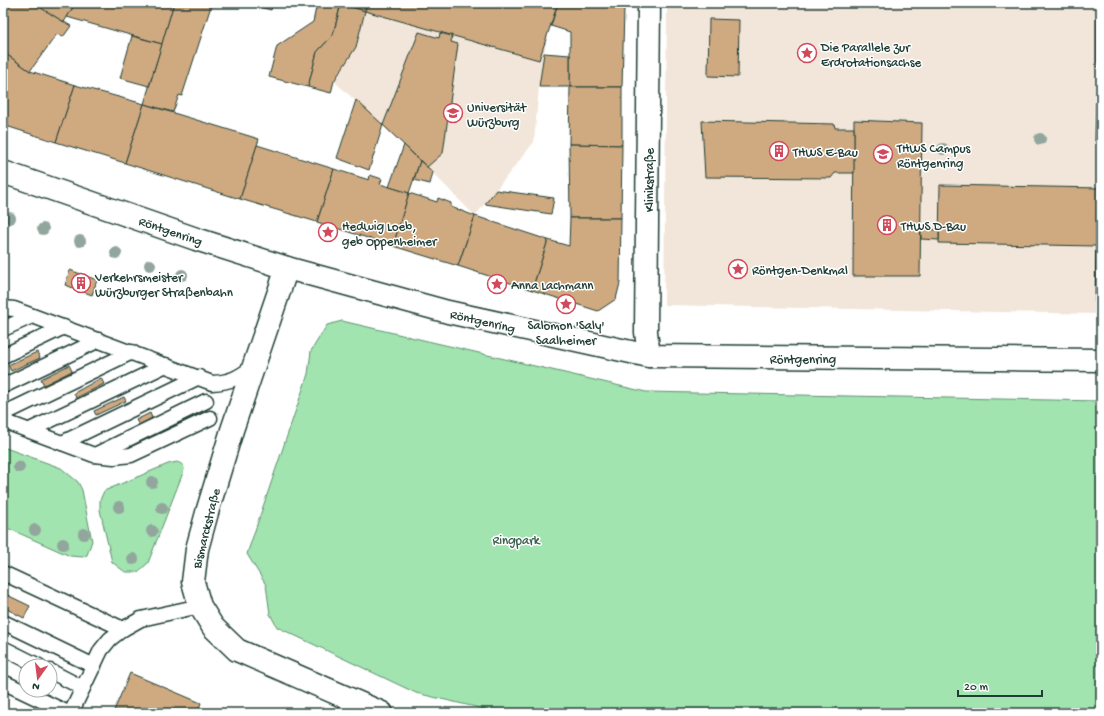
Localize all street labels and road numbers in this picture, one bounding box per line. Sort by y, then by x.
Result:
street label: Klinikstraße [643,148,658,212]
street label: Röntgenring [136,214,204,250]
street label: Röntgenring [448,308,516,337]
street label: Röntgenring [770,353,836,368]
street label: Bismarckstraße [190,487,225,571]

